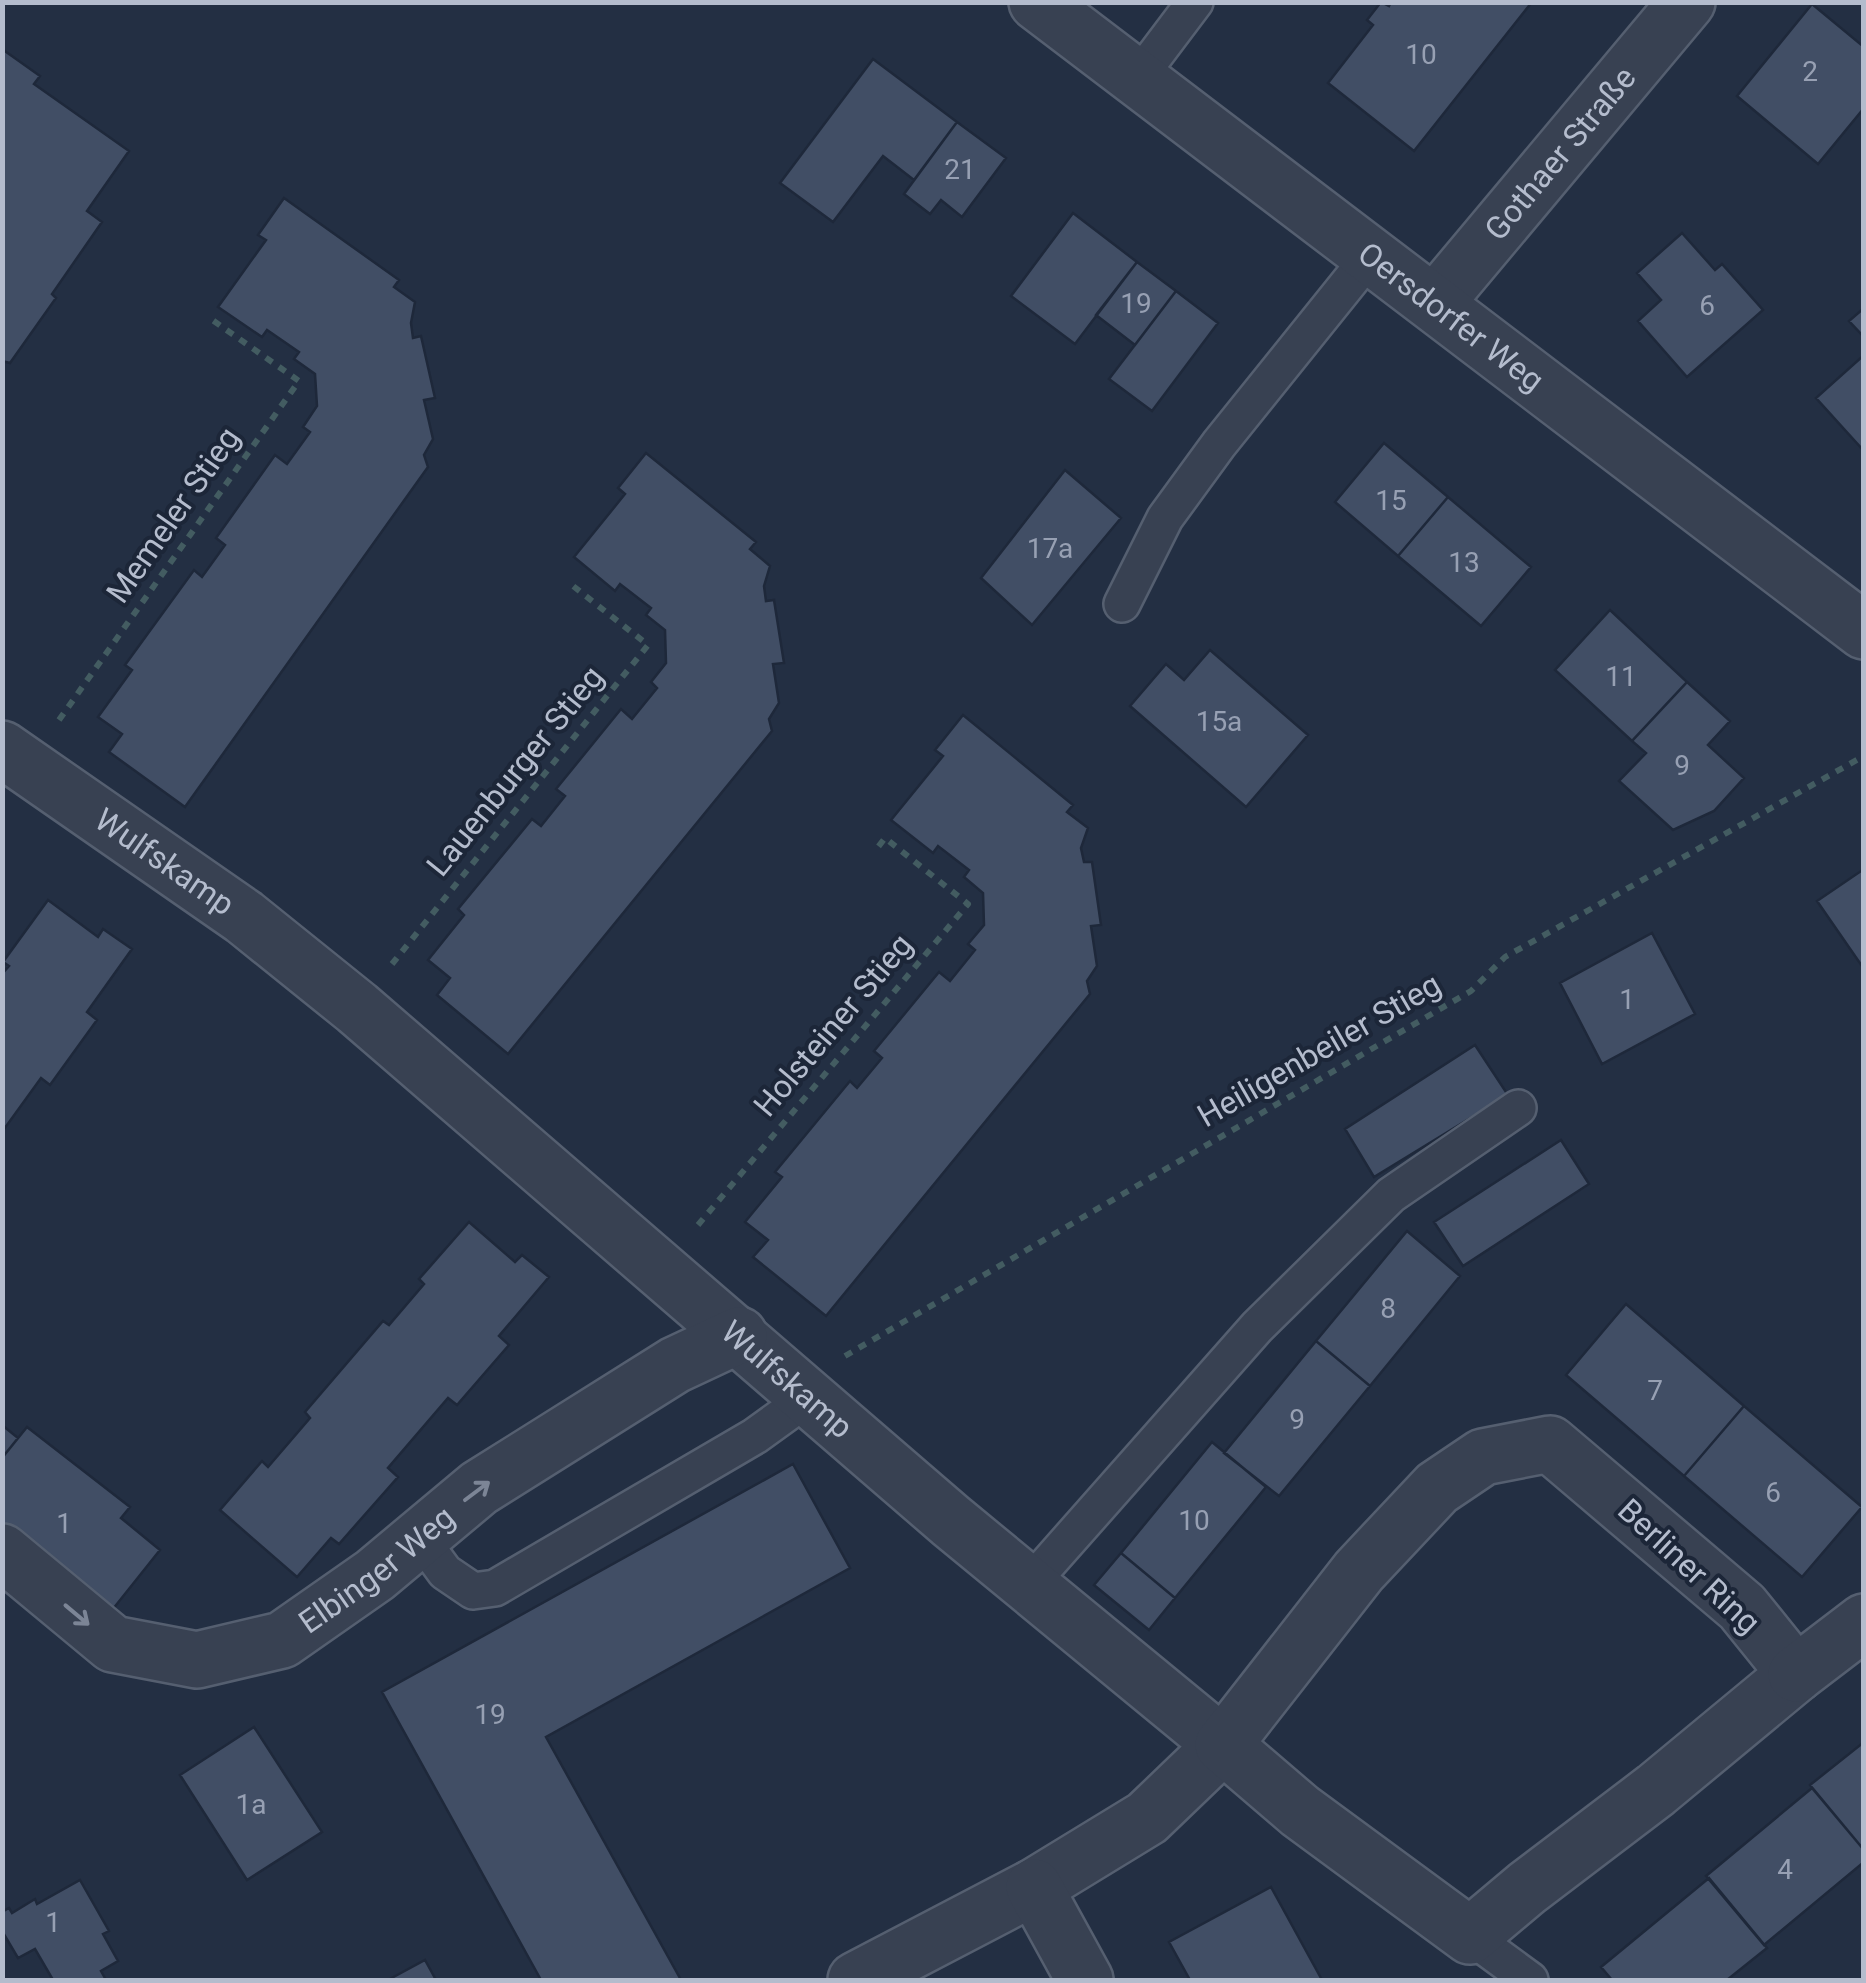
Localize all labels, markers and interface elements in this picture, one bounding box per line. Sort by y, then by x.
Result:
house number: 10 [1405,38,1437,71]
house number: 2 [1802,55,1818,88]
street label: Gothaer Straße [1477,59,1644,248]
house number: 21 [944,153,976,186]
street label: Oersdorfer Weg [1351,234,1551,399]
house number: 19 [1120,287,1152,320]
house number: 6 [1699,289,1715,322]
street label: Memeler Stieg [98,420,248,610]
house number: 15 [1375,484,1407,517]
house number: 17a [1027,532,1073,565]
house number: 13 [1448,546,1480,579]
street label: Lauenburger Stieg [419,658,611,884]
house number: 11 [1605,660,1637,693]
house number: 15a [1196,705,1242,738]
house number: 9 [1674,749,1690,782]
street label: Wulfskamp [88,800,242,923]
street label: Holsteiner Stieg [746,926,920,1124]
street label: Heiligenbeiler Stieg [1191,965,1447,1135]
house number: 1 [1619,983,1635,1016]
house number: 8 [1380,1292,1396,1325]
street label: Wulfskamp [714,1313,860,1446]
house number: 7 [1647,1374,1663,1407]
house number: 9 [1289,1403,1305,1436]
house number: 6 [1765,1476,1781,1509]
one-way arrow [463,1480,490,1501]
street label: Berliner Ring [1610,1491,1768,1641]
street label: Elbinger Weg [292,1498,462,1641]
house number: 10 [1178,1504,1210,1537]
house number: 1 [56,1507,72,1540]
one-way arrow [64,1603,90,1625]
house number: 19 [474,1698,506,1731]
house number: 1a [236,1788,266,1821]
house number: 4 [1777,1853,1793,1886]
house number: 1 [45,1906,61,1939]

